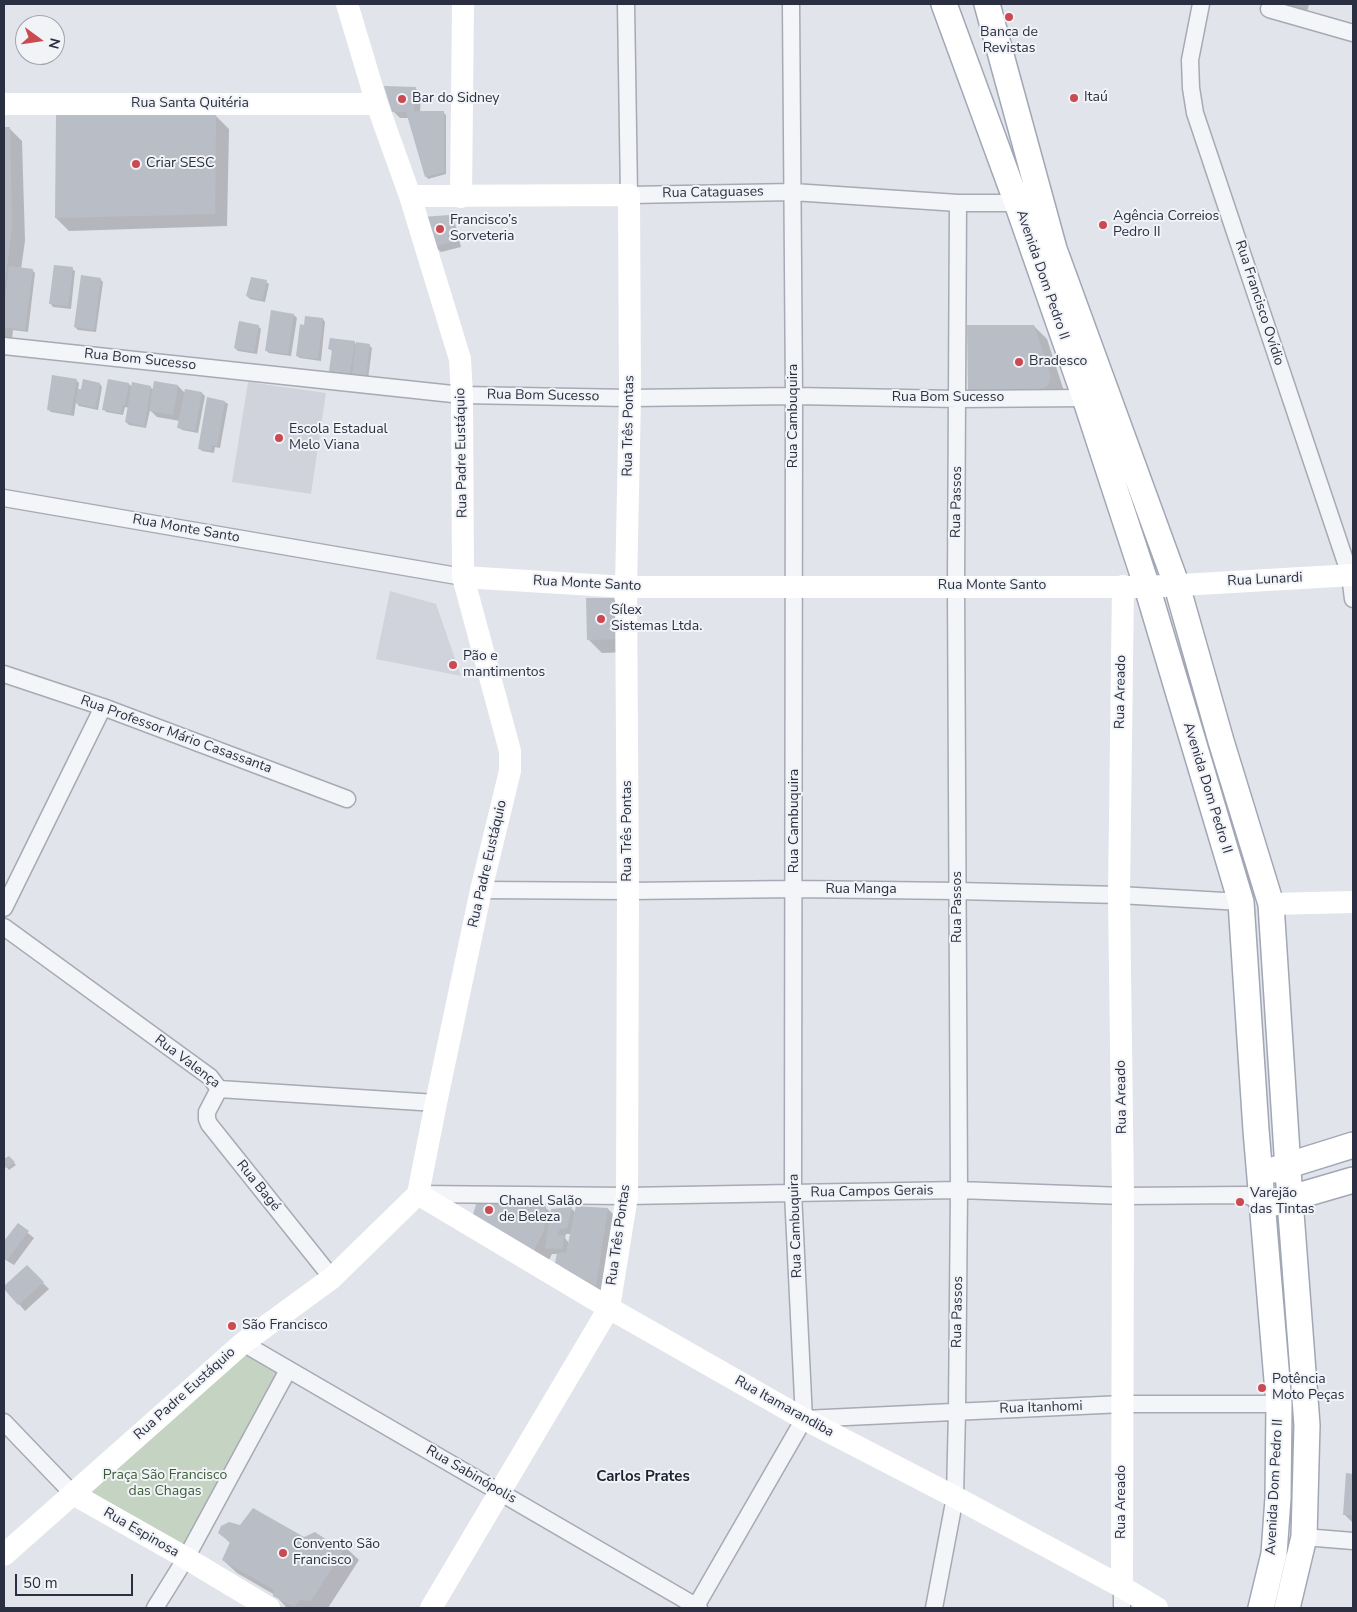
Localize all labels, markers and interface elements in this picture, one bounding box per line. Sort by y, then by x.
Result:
marker: Banca de Revistas [1003,11,1015,23]
north arrow [15,15,65,65]
place label: Banca de Revistas [980,25,1038,58]
text: N [44,36,65,51]
place label: Itaú [1084,90,1108,106]
place label: Bar do Sidney [412,91,500,107]
marker: Itaú [1068,92,1080,104]
marker: Bar do Sidney [396,93,408,105]
street label: Rua Santa Quitéria [131,96,249,112]
place label: Criar SESC [146,156,214,172]
marker: Criar SESC [130,158,142,170]
street label: Rua Cataguases [662,184,764,202]
street label: Avenida Dom Pedro II [1012,208,1072,342]
place label: Agência Correios Pedro II [1113,209,1219,242]
place label: Francisco’s Sorveteria [450,213,517,246]
marker: Agência Correios Pedro II [1097,219,1109,231]
marker: Francisco’s Sorveteria [434,223,446,235]
street label: Rua Francisco Ovídio [1231,238,1287,368]
street label: Rua Bom Sucesso [83,346,197,374]
place label: Bradesco [1029,354,1087,370]
marker: Bradesco [1013,356,1025,368]
street label: Rua Cambuquira [786,364,802,468]
street label: Rua Três Pontas [620,375,638,477]
street label: Rua Bom Sucesso [487,387,599,405]
street label: Rua Padre Eustáquio [452,388,472,518]
street label: Rua Bom Sucesso [892,390,1004,406]
place label: Escola Estadual Melo Viana [289,422,388,454]
marker: Escola Estadual Melo Viana [273,432,285,444]
street label: Rua Passos [948,466,966,538]
street label: Rua Monte Santo [131,511,241,547]
street label: Rua Lunardi [1227,570,1303,590]
street label: Rua Monte Santo [532,573,642,595]
street label: Rua Monte Santo [938,578,1046,594]
place label: Sílex Sistemas Ltda. [611,603,702,636]
marker: Sílex Sistemas Ltda. [595,613,607,625]
place label: Pão e mantimentos [463,649,545,682]
street label: Rua Areado [1112,655,1130,729]
marker: Pão e mantimentos [447,659,459,671]
street label: Rua Professor Mário Casassanta [78,693,274,777]
street label: Avenida Dom Pedro II [1179,720,1235,856]
street label: Rua Cambuquira [787,769,803,873]
street label: Rua Três Pontas [620,780,636,882]
street label: Rua Padre Eustáquio [465,799,511,929]
street label: Rua Passos [950,871,966,943]
street label: Rua Manga [825,882,897,898]
street label: Rua Valença [151,1032,223,1092]
street label: Rua Areado [1113,1060,1131,1134]
street label: Rua Bagé [232,1157,284,1215]
street label: Rua Cambuquira [786,1174,806,1278]
street label: Rua Campos Gerais [810,1183,934,1201]
street label: Rua Três Pontas [604,1184,634,1286]
place label: Varejão das Tintas [1250,1186,1315,1218]
place label: Chanel Salão de Beleza [499,1194,582,1226]
marker: Varejão das Tintas [1234,1196,1246,1208]
marker: Chanel Salão de Beleza [483,1204,495,1216]
street label: Rua Passos [949,1276,967,1348]
place label: São Francisco [242,1318,328,1334]
marker: São Francisco [226,1320,238,1332]
street label: Rua Padre Eustáquio [131,1344,239,1444]
place label: Potência Moto Peças [1272,1372,1344,1404]
street label: Rua Itamarandiba [731,1373,837,1441]
marker: Potência Moto Peças [1256,1382,1268,1394]
street label: Rua Itanhomi [999,1398,1083,1418]
street label: Avenida Dom Pedro II [1263,1419,1287,1555]
street label: Rua Sabinópolis [423,1442,519,1508]
street label: Rua Areado [1114,1465,1130,1539]
park label: Praça São Francisco das Chagas [103,1468,227,1500]
district label: Carlos Prates [596,1468,690,1486]
street label: Rua Espinosa [100,1505,182,1561]
place label: Convento São Francisco [293,1537,380,1570]
marker: Convento São Francisco [277,1547,289,1559]
scale bar [18,1564,135,1596]
text: 50 m [23,1573,58,1593]

